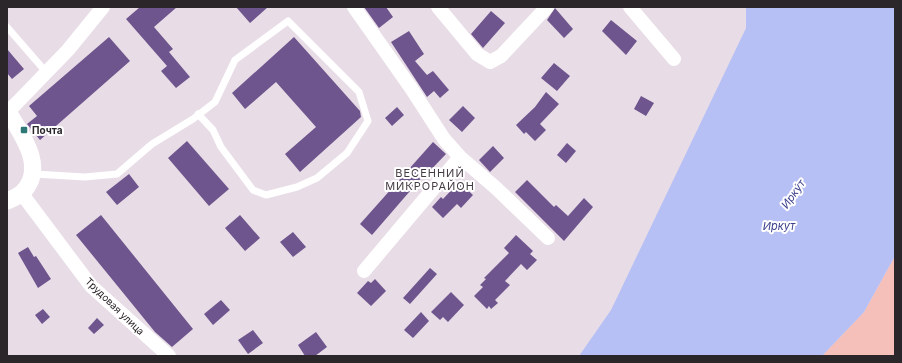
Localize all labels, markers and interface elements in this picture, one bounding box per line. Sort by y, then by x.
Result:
place label: Почта [32,124,63,136]
marker: Почта [19,125,29,135]
district label: ВЕСЕННИЙ МИКРОРАЙОН [385,166,475,193]
water label: Ирку́т [778,176,809,211]
water label: Иркут [763,219,796,233]
street label: Трудовая улица [83,275,147,337]

